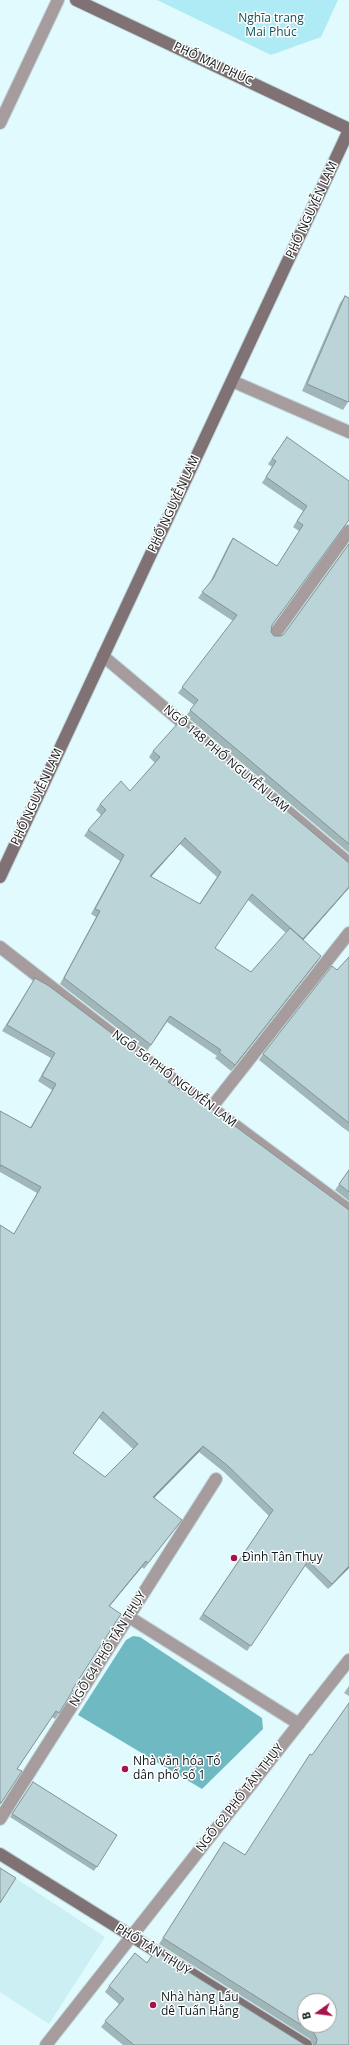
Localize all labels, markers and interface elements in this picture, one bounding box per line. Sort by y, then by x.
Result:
park label: Nghĩa trang Mai Phúc [238,12,304,40]
street label: PHỐ MAI PHÚC [171,39,255,89]
street label: PHỐ NGUYỄN LAM [283,159,341,261]
street label: PHỐ NGUYỄN LAM [145,453,203,555]
street label: NGÕ 148 PHỐ NGUYỄN LAM [160,702,292,816]
street label: PHỐ NGUYỄN LAM [8,746,66,848]
street label: NGÕ 56 PHỐ NGUYỄN LAM [109,1027,239,1131]
place label: Đình Tân Thụy [242,1551,323,1565]
marker: Đình Tân Thụy [229,1553,239,1563]
street label: NGÕ 64 PHỐ TÂN THỤY [67,1589,149,1709]
street label: NGÕ 62 PHỐ TÂN THỤY [193,1741,287,1855]
place label: Nhà văn hóa Tổ dân phố số 1 [133,1755,221,1783]
marker: Nhà văn hóa Tổ dân phố số 1 [120,1764,130,1774]
street label: PHỐ TÂN THỤY [113,1921,193,1979]
place label: Nhà hàng Lẩu dê Tuấn Hằng [161,1991,239,2019]
north arrow [297,1993,337,2033]
marker: Nhà hàng Lẩu dê Tuấn Hằng [148,2000,158,2010]
text: B [298,2010,314,2021]

